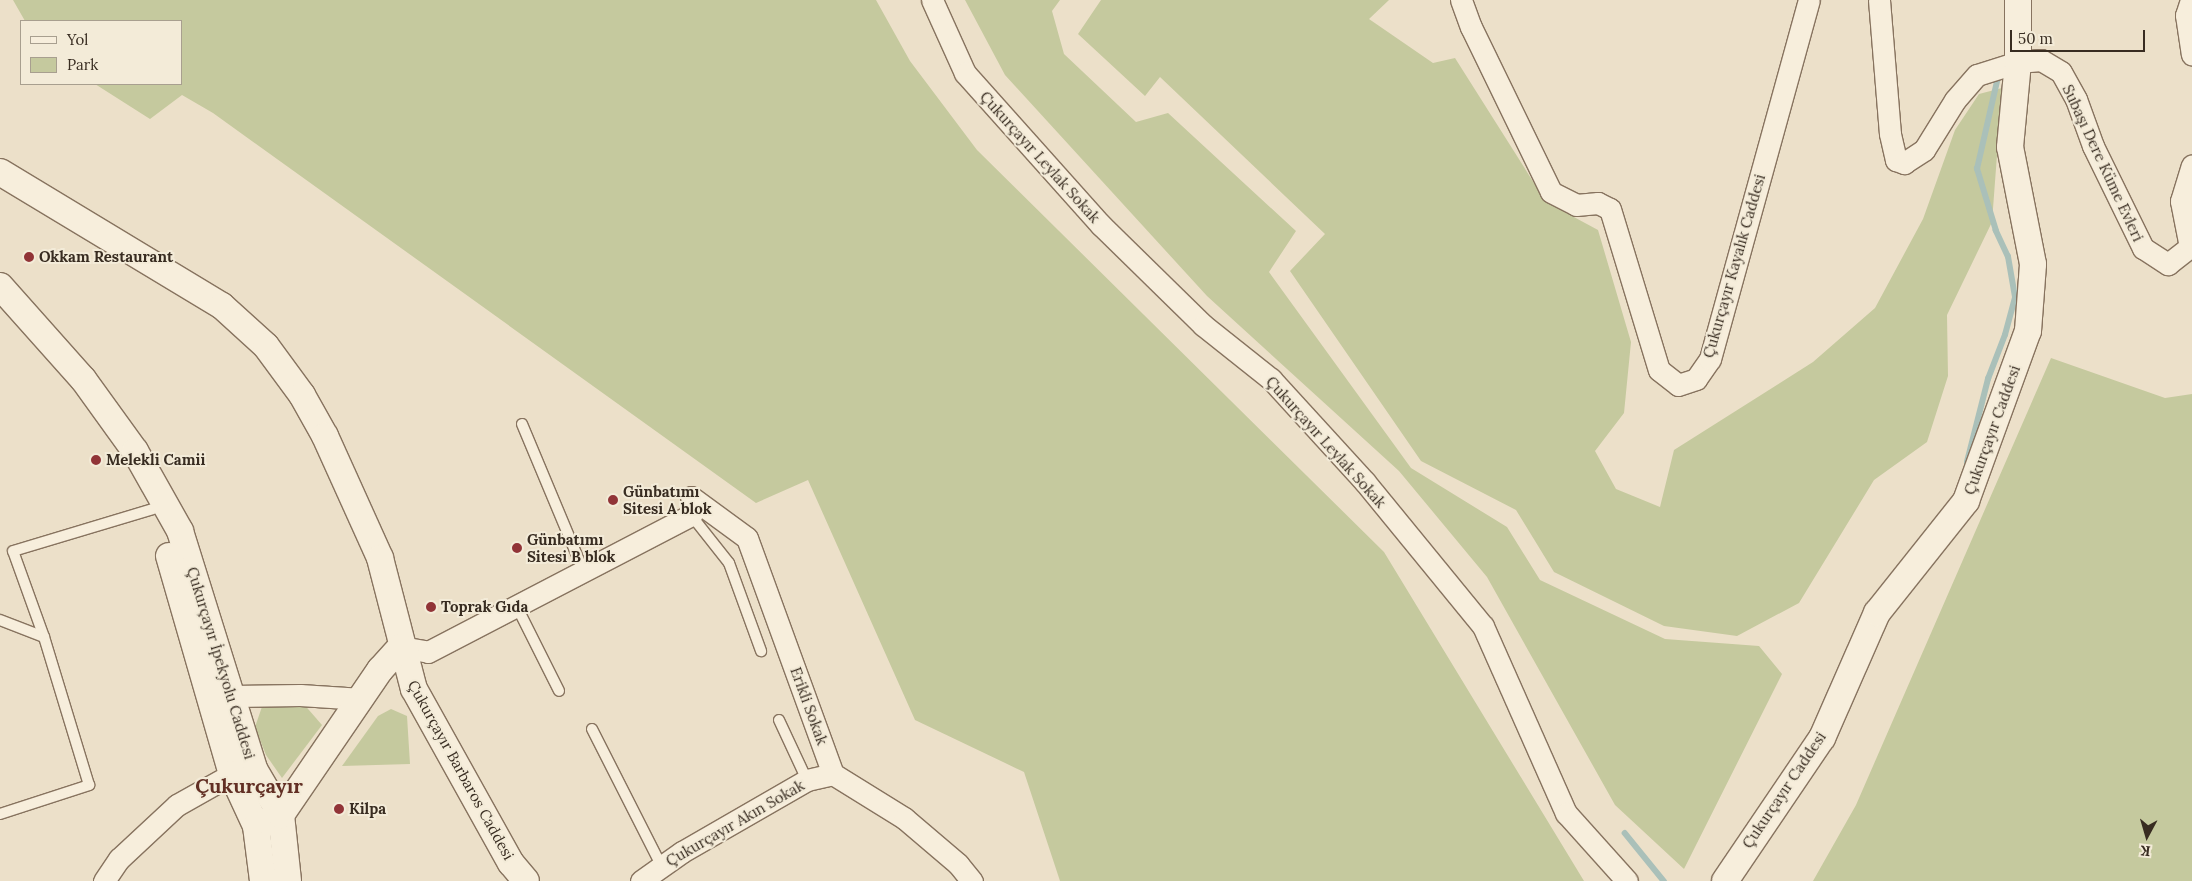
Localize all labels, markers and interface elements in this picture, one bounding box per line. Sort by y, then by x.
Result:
legend [20,20,182,85]
scale bar [2012,20,2147,52]
text: 50 m [2018,29,2053,48]
text: Yol [67,30,88,49]
text: Park [67,55,98,74]
street label: Subaşı Dere Küme Evleri [2059,82,2147,244]
street label: Çukurçayır Leylak Sokak [976,88,1104,226]
street label: Çukurçayır Kayalık Caddesi [1699,172,1769,360]
place label: Okkam Restaurant [39,248,173,266]
marker: Okkam Restaurant [23,251,35,263]
street label: Çukurçayır Caddesi [1960,363,2024,497]
street label: Çukurçayır Leylak Sokak [1262,373,1390,511]
place label: Melekli Camii [106,451,205,469]
marker: Melekli Camii [90,454,102,466]
place label: Günbatımı Sitesi A blok [623,482,712,517]
marker: Günbatımı Sitesi A blok [607,494,619,506]
place label: Günbatımı Sitesi B blok [527,530,615,565]
marker: Günbatımı Sitesi B blok [511,542,523,554]
street label: Çukurçayır İpekyolu Caddesi [183,565,259,761]
place label: Toprak Gıda [441,598,528,616]
marker: Toprak Gıda [425,601,437,613]
street label: Erikli Sokak [787,665,831,747]
street label: Çukurçayır Barbaros Caddesi [404,677,518,863]
street label: Çukurçayır Caddesi [1738,728,1830,852]
district label: Çukurçayır [195,773,303,797]
street label: Çukurçayır Akın Sokak [663,776,807,870]
place label: Kilpa [349,800,386,818]
marker: Kilpa [333,803,345,815]
north arrow [2122,811,2172,861]
text: K [2140,841,2151,860]

